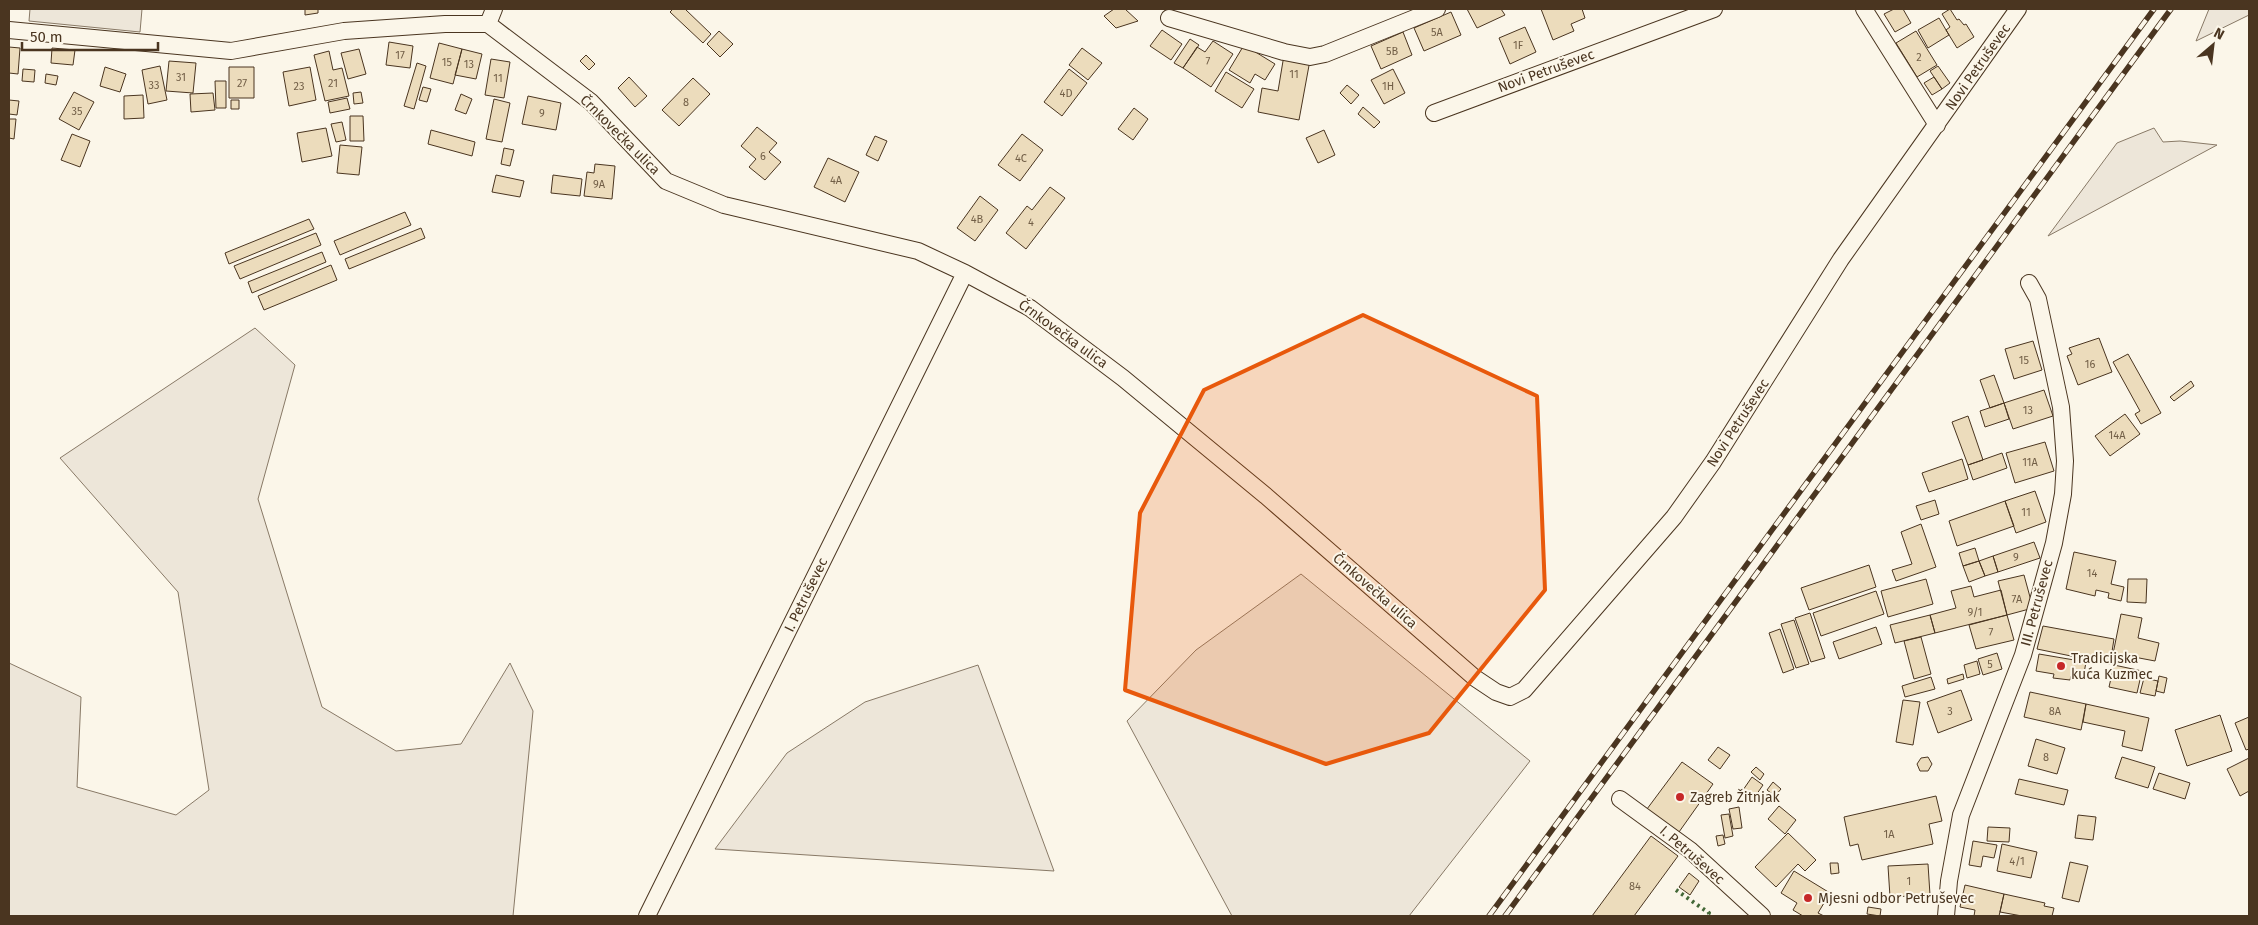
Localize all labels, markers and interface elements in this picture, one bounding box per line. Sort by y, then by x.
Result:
scale bar [22,20,159,52]
street label: Novi Petruševec [1942,20,2014,113]
north arrow [2188,20,2238,70]
text: N [2211,24,2227,44]
house number: 5A [1431,26,1444,39]
text: 50 m [30,28,63,46]
house number: 1F [1513,39,1524,52]
house number: 5B [1386,45,1398,58]
street label: Novi Petruševec [1495,46,1597,96]
house number: 17 [395,49,405,62]
house number: 2 [1916,51,1922,64]
house number: 7 [1206,55,1211,68]
house number: 15 [442,56,453,69]
house number: 13 [464,58,474,71]
house number: 11 [1289,68,1299,81]
house number: 31 [176,71,186,84]
house number: 11 [493,72,503,85]
house number: 27 [237,77,247,90]
house number: 21 [328,77,338,90]
house number: 33 [149,79,159,92]
house number: 23 [294,80,304,93]
house number: 1H [1382,80,1394,93]
house number: 4D [1060,87,1072,100]
street label: Črnkovečka ulica [576,91,664,179]
house number: 8 [683,96,689,109]
house number: 35 [72,105,83,118]
house number: 9 [539,107,545,120]
house number: 6 [760,150,766,163]
house number: 4C [1015,152,1027,165]
house number: 4A [830,174,843,187]
house number: 9A [593,178,606,191]
house number: 4B [971,213,984,226]
house number: 4 [1028,216,1034,229]
street label: Črnkovečka ulica [1015,295,1112,372]
house number: 15 [2019,354,2030,367]
house number: 16 [2085,358,2095,371]
street label: Novi Petruševec [1703,376,1773,470]
house number: 13 [2023,404,2033,417]
house number: 14A [2109,429,2126,442]
house number: 11A [2022,456,2039,469]
house number: 11 [2021,506,2031,519]
street label: Črnkovečka ulica [1329,549,1421,632]
house number: 9 [2013,551,2019,564]
street label: I. Petruševec [781,555,831,635]
street label: III. Petruševec [2017,558,2057,648]
house number: 14 [2087,567,2097,580]
house number: 7A [2012,593,2023,606]
house number: 9/1 [1967,606,1983,619]
house number: 7 [1989,626,1994,639]
place label: Tradicijska kuća Kuzmec [2071,650,2153,683]
house number: 5 [1987,658,1993,671]
marker: Tradicijska kuća Kuzmec [2055,660,2067,672]
house number: 3 [1947,705,1953,718]
house number: 8A [2049,705,2062,718]
house number: 8 [2043,751,2049,764]
place label: Zagreb Žitnjak [1690,788,1781,806]
marker: Zagreb Žitnjak [1674,791,1686,803]
street label: I. Petruševec [1656,822,1728,888]
house number: 1A [1883,828,1895,841]
house number: 4/1 [2009,855,2025,868]
house number: 1 [1907,875,1911,888]
house number: 84 [1629,880,1641,893]
place label: Mjesni odbor Petruševec [1818,890,1975,907]
marker: Mjesni odbor Petruševec [1802,892,1814,904]

